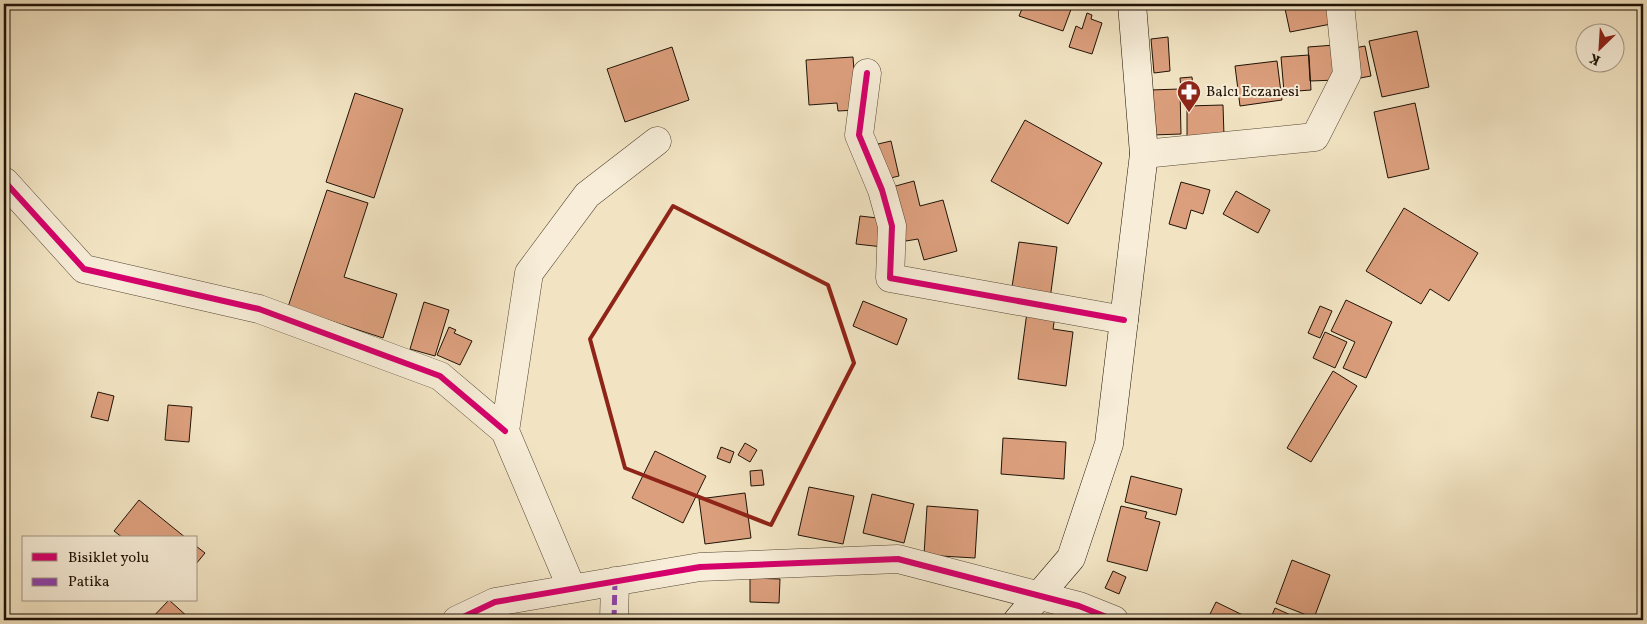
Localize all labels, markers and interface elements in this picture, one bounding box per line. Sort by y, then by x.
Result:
north arrow [1574,22,1624,72]
text: K [1587,48,1604,69]
pharmacy icon: Balcı Eczanesi [1176,79,1202,113]
place label: Balcı Eczanesi [1206,82,1299,103]
legend [22,536,198,602]
text: Bisiklet yolu [68,548,149,569]
text: Patika [68,572,109,593]

